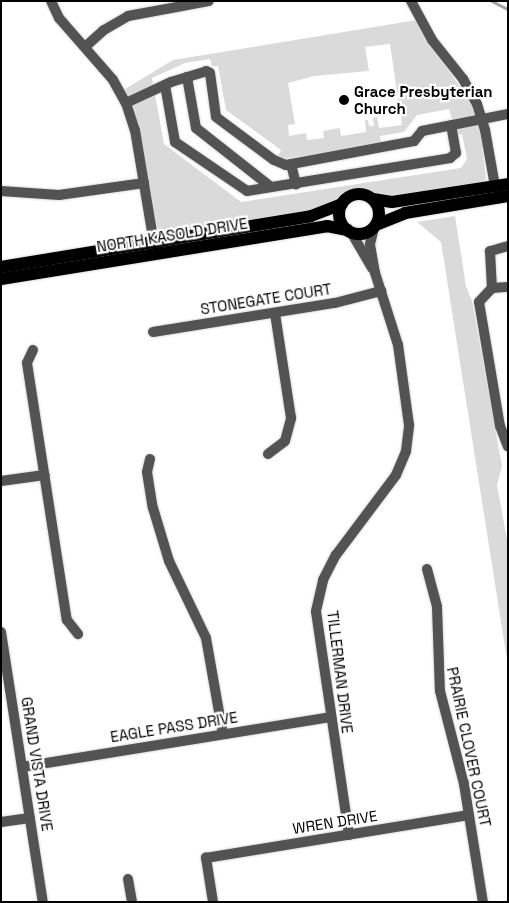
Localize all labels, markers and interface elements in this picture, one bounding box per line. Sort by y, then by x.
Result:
place label: Grace Presbyterian Church [354,82,493,117]
marker: Grace Presbyterian Church [338,94,350,106]
street label: NORTH KASOLD DRIVE [95,214,249,256]
street label: STONEGATE COURT [199,280,333,318]
street label: TILLERMAN DRIVE [324,609,356,735]
street label: PRAIRIE CLOVER COURT [443,665,495,829]
street label: GRAND VISTA DRIVE [17,695,57,833]
street label: EAGLE PASS DRIVE [109,708,239,746]
street label: WREN DRIVE [291,806,379,838]

